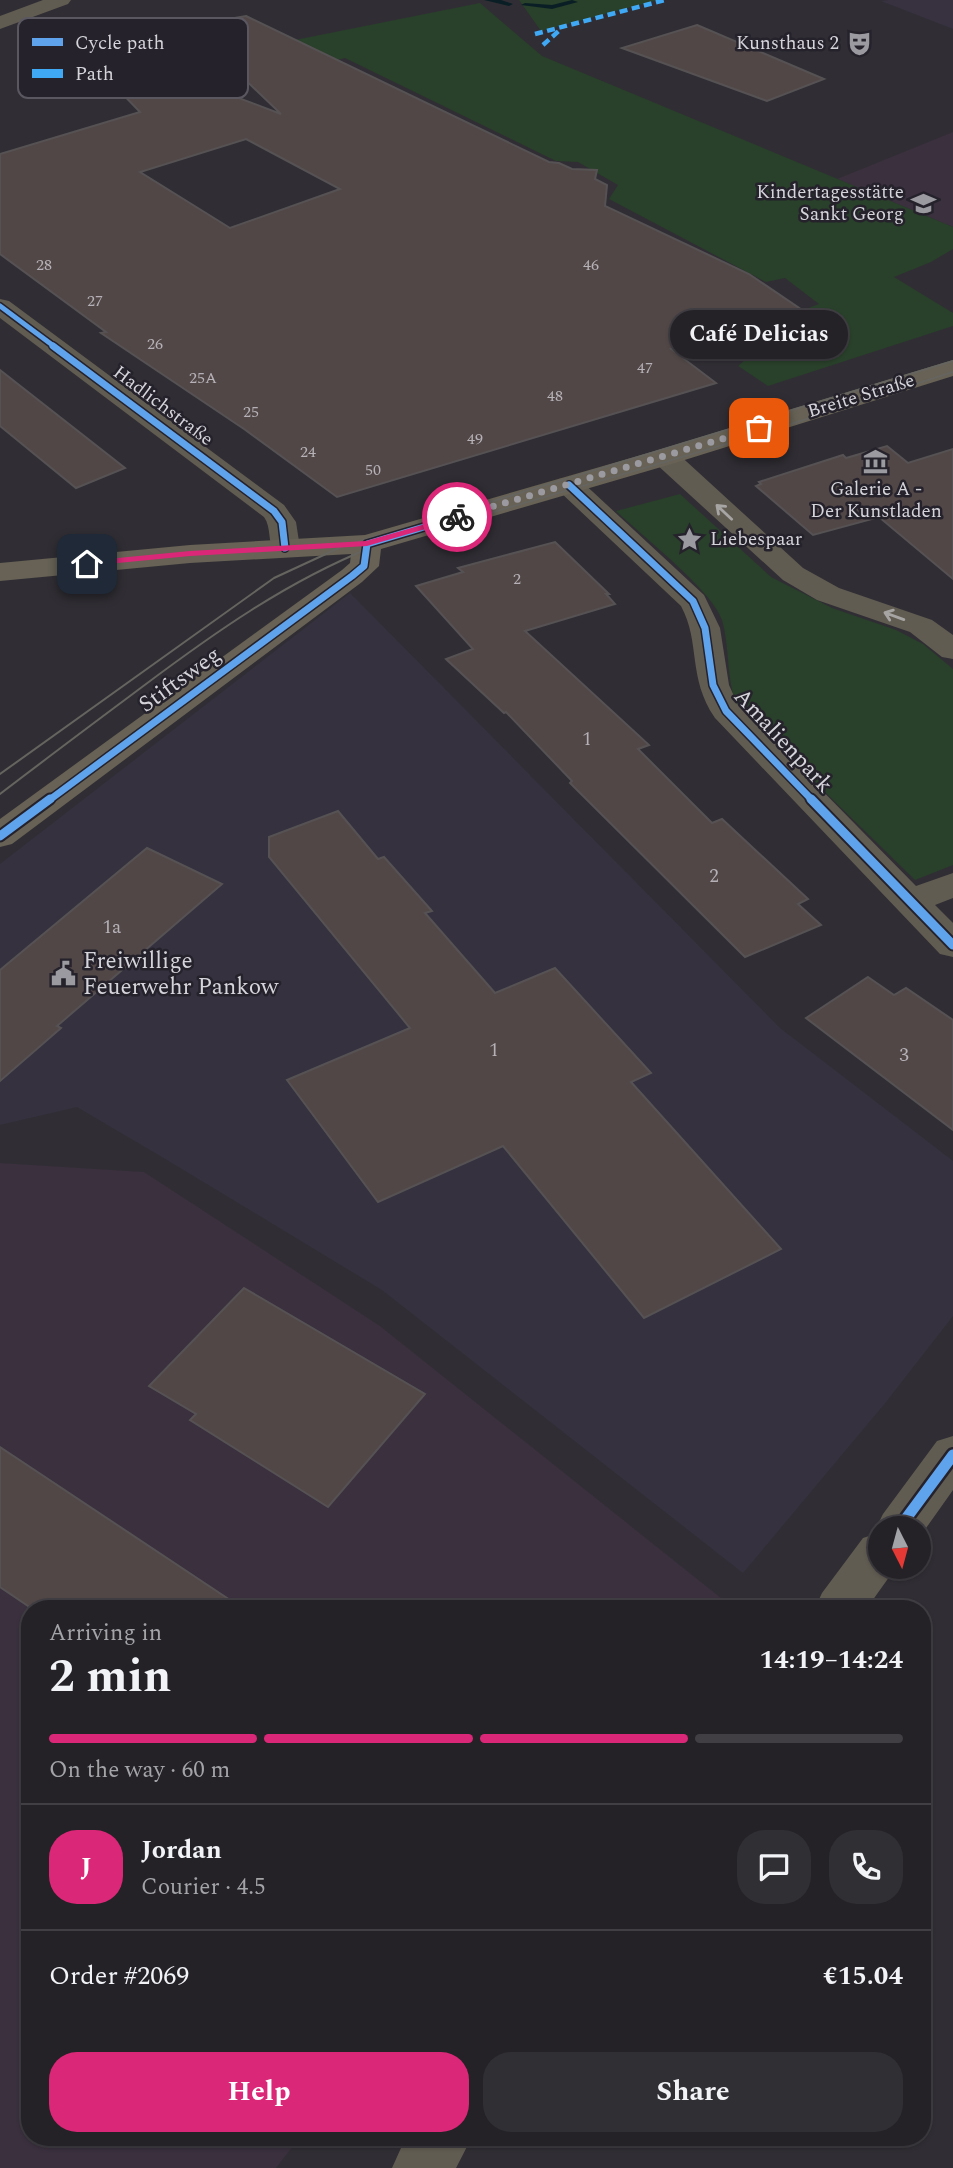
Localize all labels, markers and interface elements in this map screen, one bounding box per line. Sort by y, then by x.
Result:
legend [18,18,248,98]
text: Cycle path [75,29,165,58]
place label: Kunsthaus 2 [736,29,839,58]
theatre icon: Kunsthaus 2 [845,29,873,57]
text: Path [75,60,114,89]
place label: Kindertagesstätte Sankt Georg [756,178,904,229]
school or university icon: Kindertagesstätte Sankt Georg [910,189,938,217]
house number: 28 [36,253,52,277]
house number: 46 [583,253,599,277]
house number: 27 [87,289,103,313]
callout: Café Delicias [670,309,848,358]
text: Café Delicias [689,317,829,352]
house number: 26 [147,332,163,356]
house number: 47 [637,356,653,380]
street label: Hadlichstraße [107,358,219,454]
house number: 25A [189,366,217,390]
street label: Breite Straße [804,366,918,426]
house number: 48 [547,384,563,408]
pin [729,398,789,458]
house number: 25 [243,400,259,424]
icon: bag [740,409,778,447]
house number: 49 [467,427,483,451]
house number: 24 [300,440,316,464]
museum icon: Galerie A - Der Kunstladen [862,447,890,475]
house number: 50 [365,458,381,482]
place label: Galerie A - Der Kunstladen [810,475,942,526]
courier [422,482,492,552]
icon: bike [438,498,476,536]
one-way arrow [715,504,733,520]
place icon: Liebespaar [676,525,704,553]
place label: Liebespaar [710,525,803,554]
pin [57,534,117,594]
icon: home [68,545,106,583]
house number: 2 [513,567,521,591]
one-way arrow [884,609,906,621]
street label: Stiftsweg [131,638,229,722]
street label: Amalienpark [725,680,841,802]
house number: 1 [582,725,592,754]
house number: 2 [709,862,719,891]
house number: 1a [103,913,122,942]
place label: Freiwillige Feuerwehr Pankow [83,944,279,1005]
public building icon: Freiwillige Feuerwehr Pankow [49,960,77,988]
house number: 1 [489,1036,499,1065]
house number: 3 [899,1041,909,1070]
north arrow [868,1516,931,1578]
map controls [868,1516,931,1579]
text: Arriving in [49,1616,162,1651]
text: 14:19–14:24 [759,1640,903,1680]
text: 2 min [49,1642,171,1712]
text: On the way · 60 m [49,1753,230,1788]
text: Jordan [141,1830,222,1870]
button: chat [737,1830,811,1904]
button: phone [829,1830,903,1904]
text: J [80,1847,92,1887]
text: Courier · 4.5 [141,1870,266,1905]
text: Order #2069 [49,1956,189,1996]
text: €15.04 [823,1956,903,1996]
button: Help [49,2052,469,2132]
button: Share [483,2052,903,2132]

